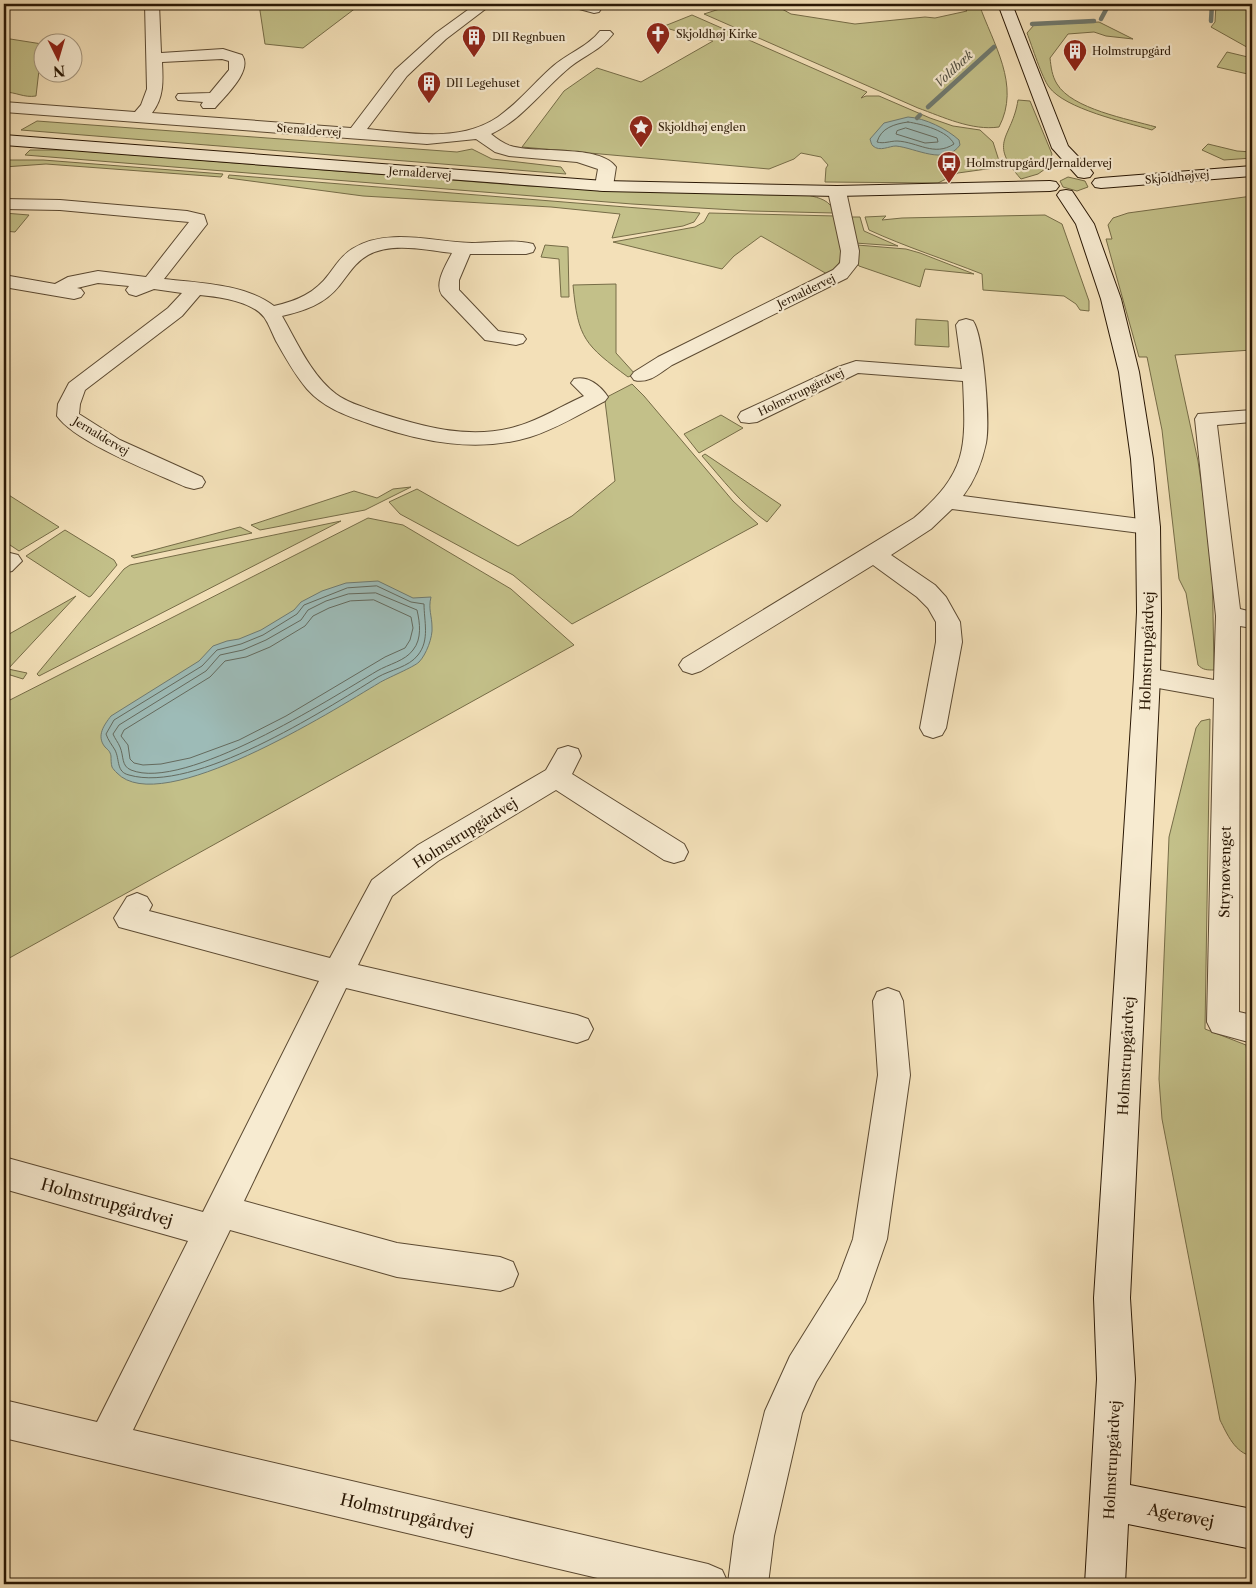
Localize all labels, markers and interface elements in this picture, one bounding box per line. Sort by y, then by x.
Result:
church icon: Skjoldhøj Kirke [645,21,671,55]
building icon: DII Regnbuen [461,24,487,58]
place label: Skjoldhøj Kirke [676,27,757,41]
place label: DII Regnbuen [492,30,565,44]
north arrow [32,32,82,82]
building icon: Holmstrupgård [1062,38,1088,72]
place label: Holmstrupgård [1092,44,1171,58]
water label: Voldbæk [931,47,976,90]
text: N [52,61,66,80]
building icon: DII Legehuset [416,70,442,104]
place label: DII Legehuset [446,76,520,90]
place icon: Skjoldhøj englen [628,114,654,148]
place label: Skjoldhøj englen [658,120,746,134]
street label: Stenaldervej [276,121,342,139]
bus stop icon: Holmstrupgård/Jernaldervej [936,150,962,184]
place label: Holmstrupgård/Jernaldervej [966,156,1112,170]
street label: Jernaldervej [386,164,452,182]
street label: Skjoldhøjvej [1144,167,1210,187]
street label: Jernaldervej [773,271,837,312]
street label: Holmstrupgårdvej [756,365,846,419]
street label: Jernaldervej [69,413,132,458]
street label: Holmstrupgårdvej [1136,591,1158,711]
street label: Holmstrupgårdvej [410,794,520,872]
street label: Strynøvænget [1215,826,1235,918]
street label: Holmstrupgårdvej [1114,996,1138,1116]
street label: Holmstrupgårdvej [39,1174,175,1230]
street label: Holmstrupgårdvej [1100,1400,1124,1520]
street label: Holmstrupgårdvej [338,1489,476,1539]
street label: Agerøvej [1145,1499,1216,1531]

